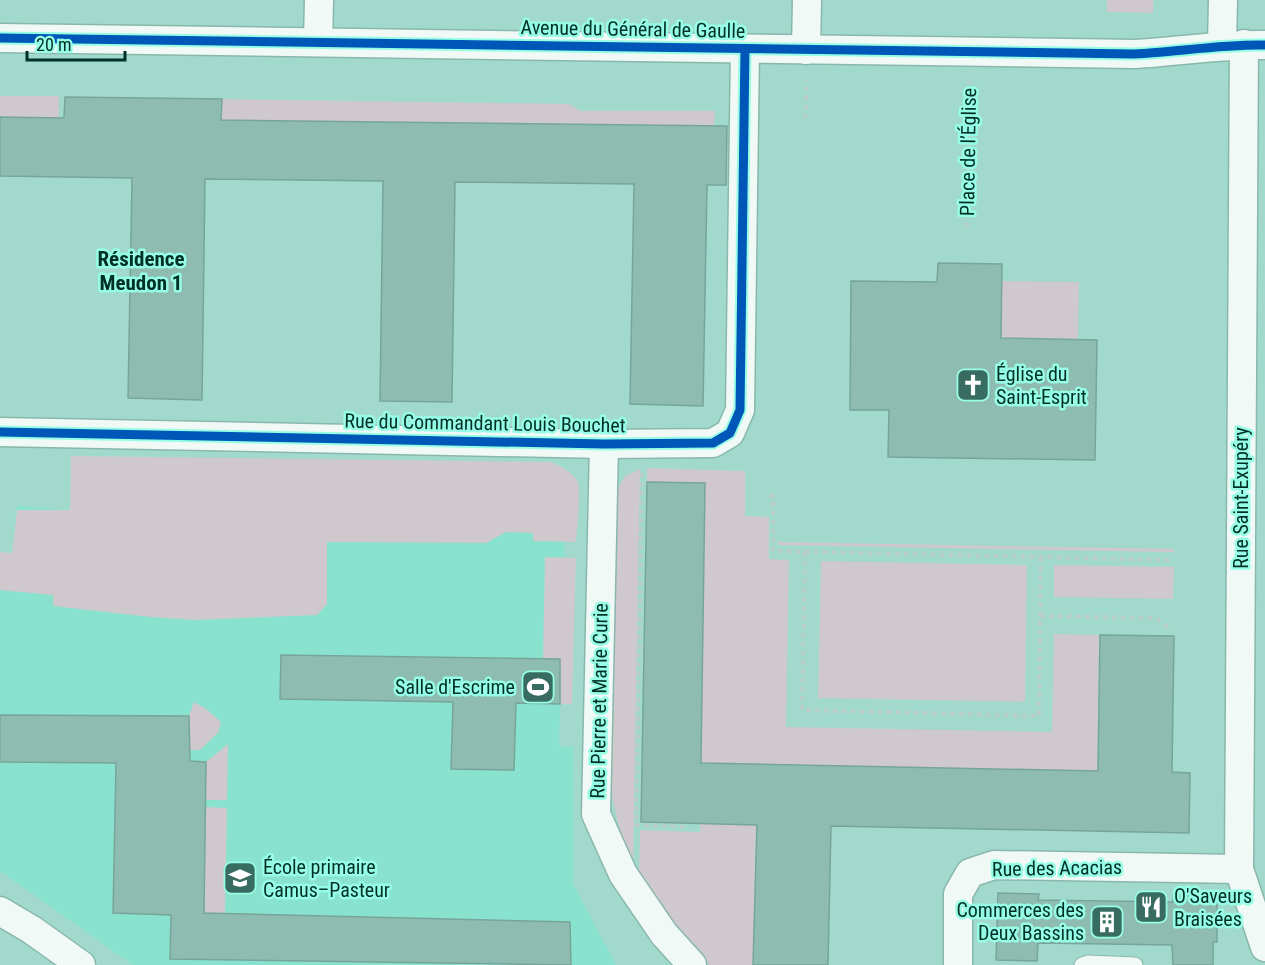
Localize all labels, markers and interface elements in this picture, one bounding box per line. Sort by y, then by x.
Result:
street label: Avenue du Général de Gaulle [521,15,745,43]
scale bar [27,24,124,62]
text: 20 m [36,34,71,55]
street label: Place de l’Église [955,88,981,216]
district label: Résidence Meudon 1 [98,247,185,295]
place label: Église du Saint-Esprit [996,362,1087,409]
church icon: Église du Saint-Esprit [955,367,991,403]
street label: Rue du Commandant Louis Bouchet [344,409,626,437]
street label: Rue Saint-Exupéry [1229,427,1253,569]
street label: Rue Pierre et Marie Curie [585,603,613,799]
sports icon: Salle d'Escrime [520,669,556,705]
place label: Salle d'Escrime [395,675,515,699]
place label: École primaire Camus–Pasteur [263,855,390,902]
street label: Rue des Acacias [992,855,1122,881]
school or university icon: École primaire Camus–Pasteur [222,860,258,896]
place label: O'Saveurs Braisées [1174,884,1252,931]
restaurant icon: O'Saveurs Braisées [1133,889,1169,925]
place label: Commerces des Deux Bassins [956,898,1084,945]
building icon: Commerces des Deux Bassins [1089,904,1125,940]

